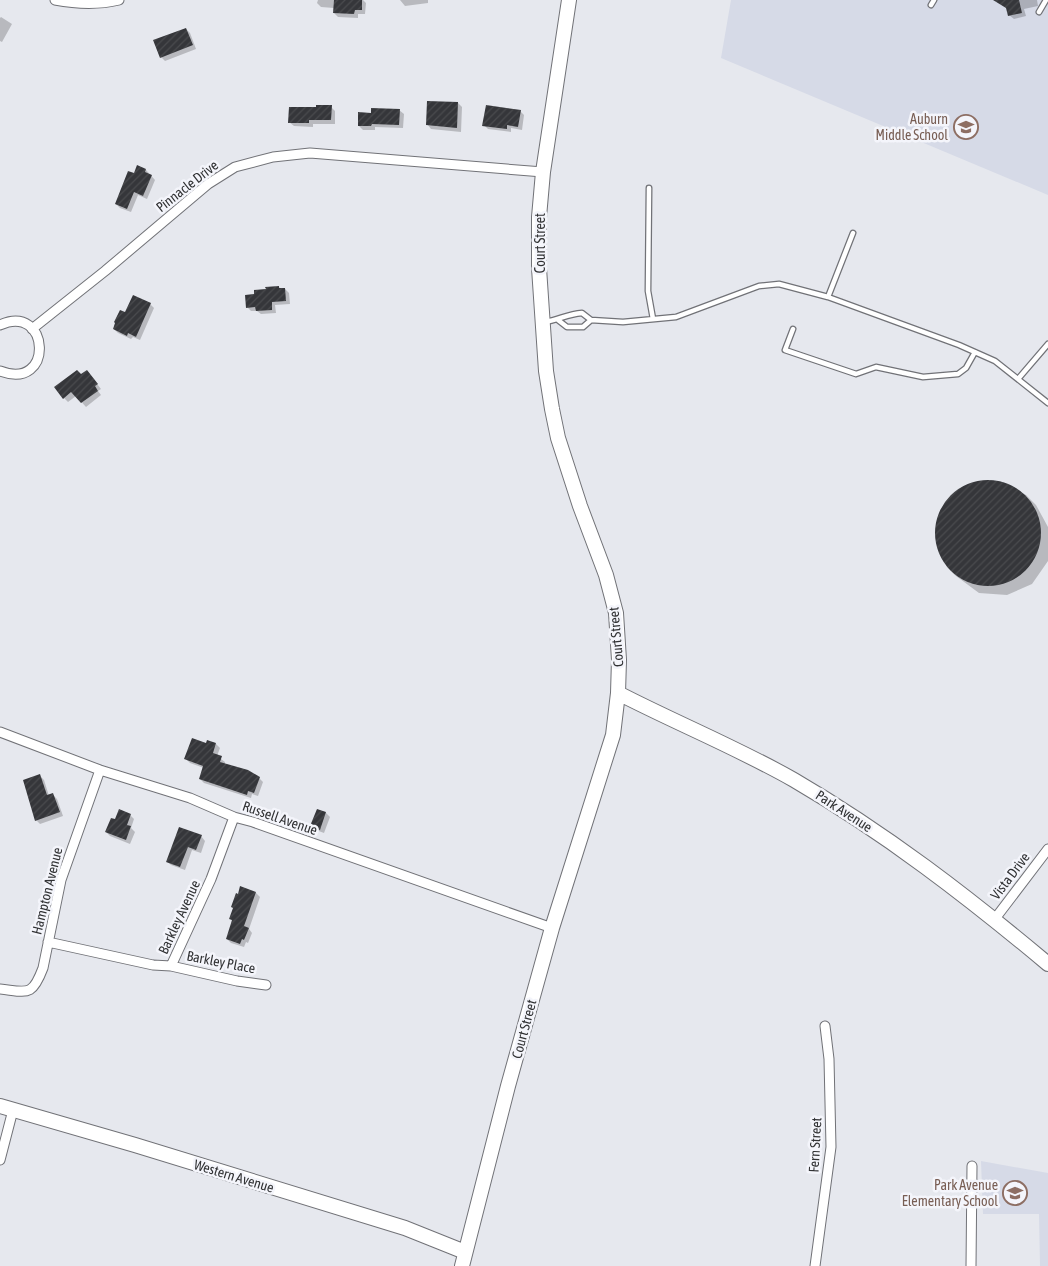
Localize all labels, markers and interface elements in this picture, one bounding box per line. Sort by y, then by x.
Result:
place label: Auburn Middle School [876,111,948,143]
school or university icon: Auburn Middle School [953,114,979,140]
street label: Pinnacle Drive [153,157,221,215]
street label: Court Street [532,213,548,273]
street label: Court Street [605,606,627,668]
street label: Park Avenue [813,787,875,835]
street label: Russell Avenue [240,798,320,838]
street label: Hampton Avenue [28,846,66,936]
street label: Vista Drive [987,849,1033,903]
street label: Barkley Avenue [155,878,203,956]
street label: Barkley Place [185,948,257,976]
street label: Court Street [508,998,540,1060]
street label: Fern Street [806,1117,824,1173]
street label: Western Avenue [192,1156,276,1196]
place label: Park Avenue Elementary School [902,1177,998,1209]
school or university icon: Park Avenue Elementary School [1002,1180,1028,1206]

